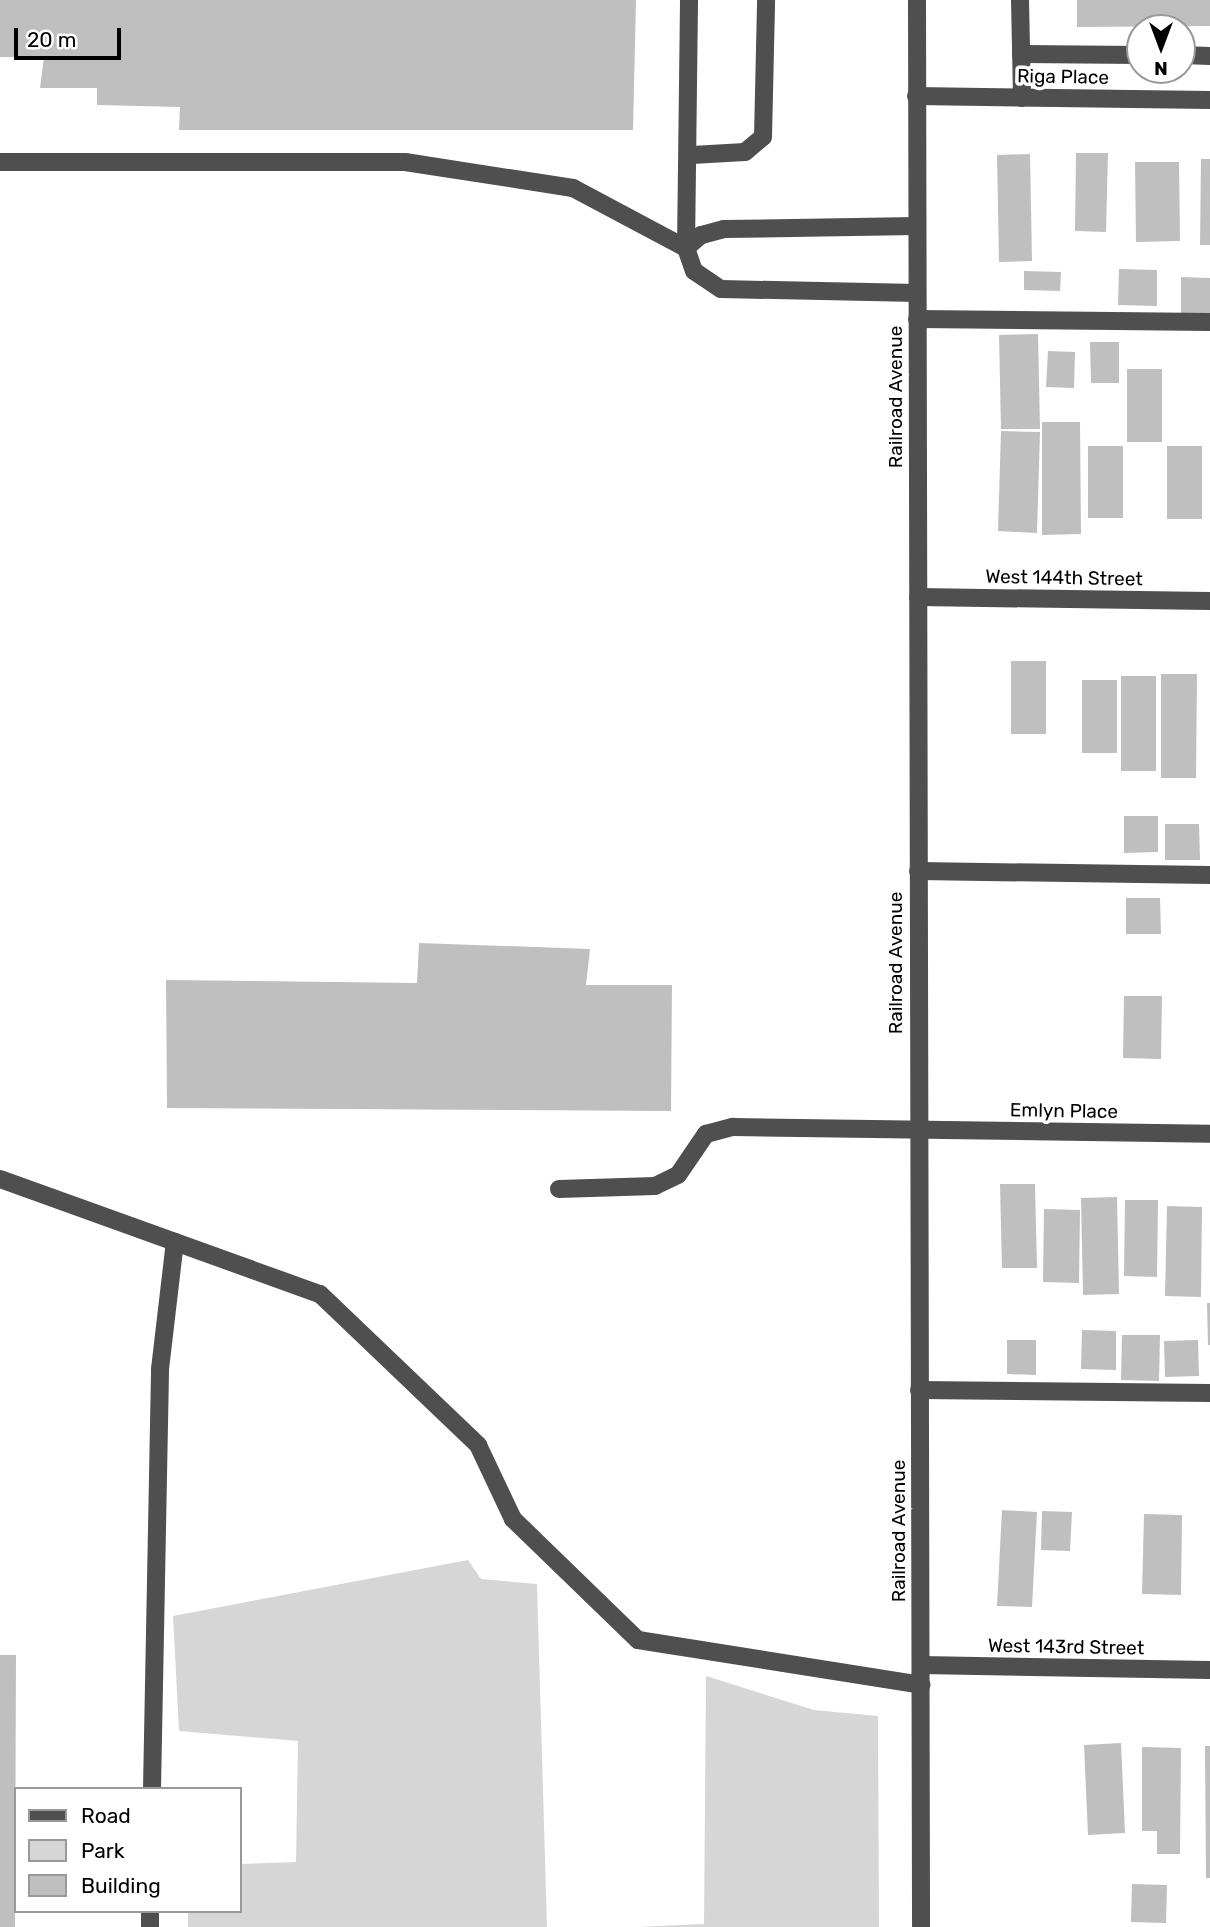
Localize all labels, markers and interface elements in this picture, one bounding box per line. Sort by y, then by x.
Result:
scale bar [18,14,124,58]
north arrow [1126,14,1196,84]
text: 20 m [27,27,76,52]
text: N [1154,57,1168,80]
street label: Riga Place [1017,65,1109,89]
street label: Railroad Avenue [885,325,907,469]
street label: West 144th Street [985,565,1143,591]
street label: Railroad Avenue [885,891,907,1035]
street label: Emlyn Place [1010,1099,1118,1123]
street label: Railroad Avenue [888,1459,910,1603]
street label: West 143rd Street [988,1634,1144,1660]
legend [14,1787,242,1913]
text: Road [81,1803,131,1828]
text: Park [81,1838,125,1863]
text: Building [81,1873,161,1898]

